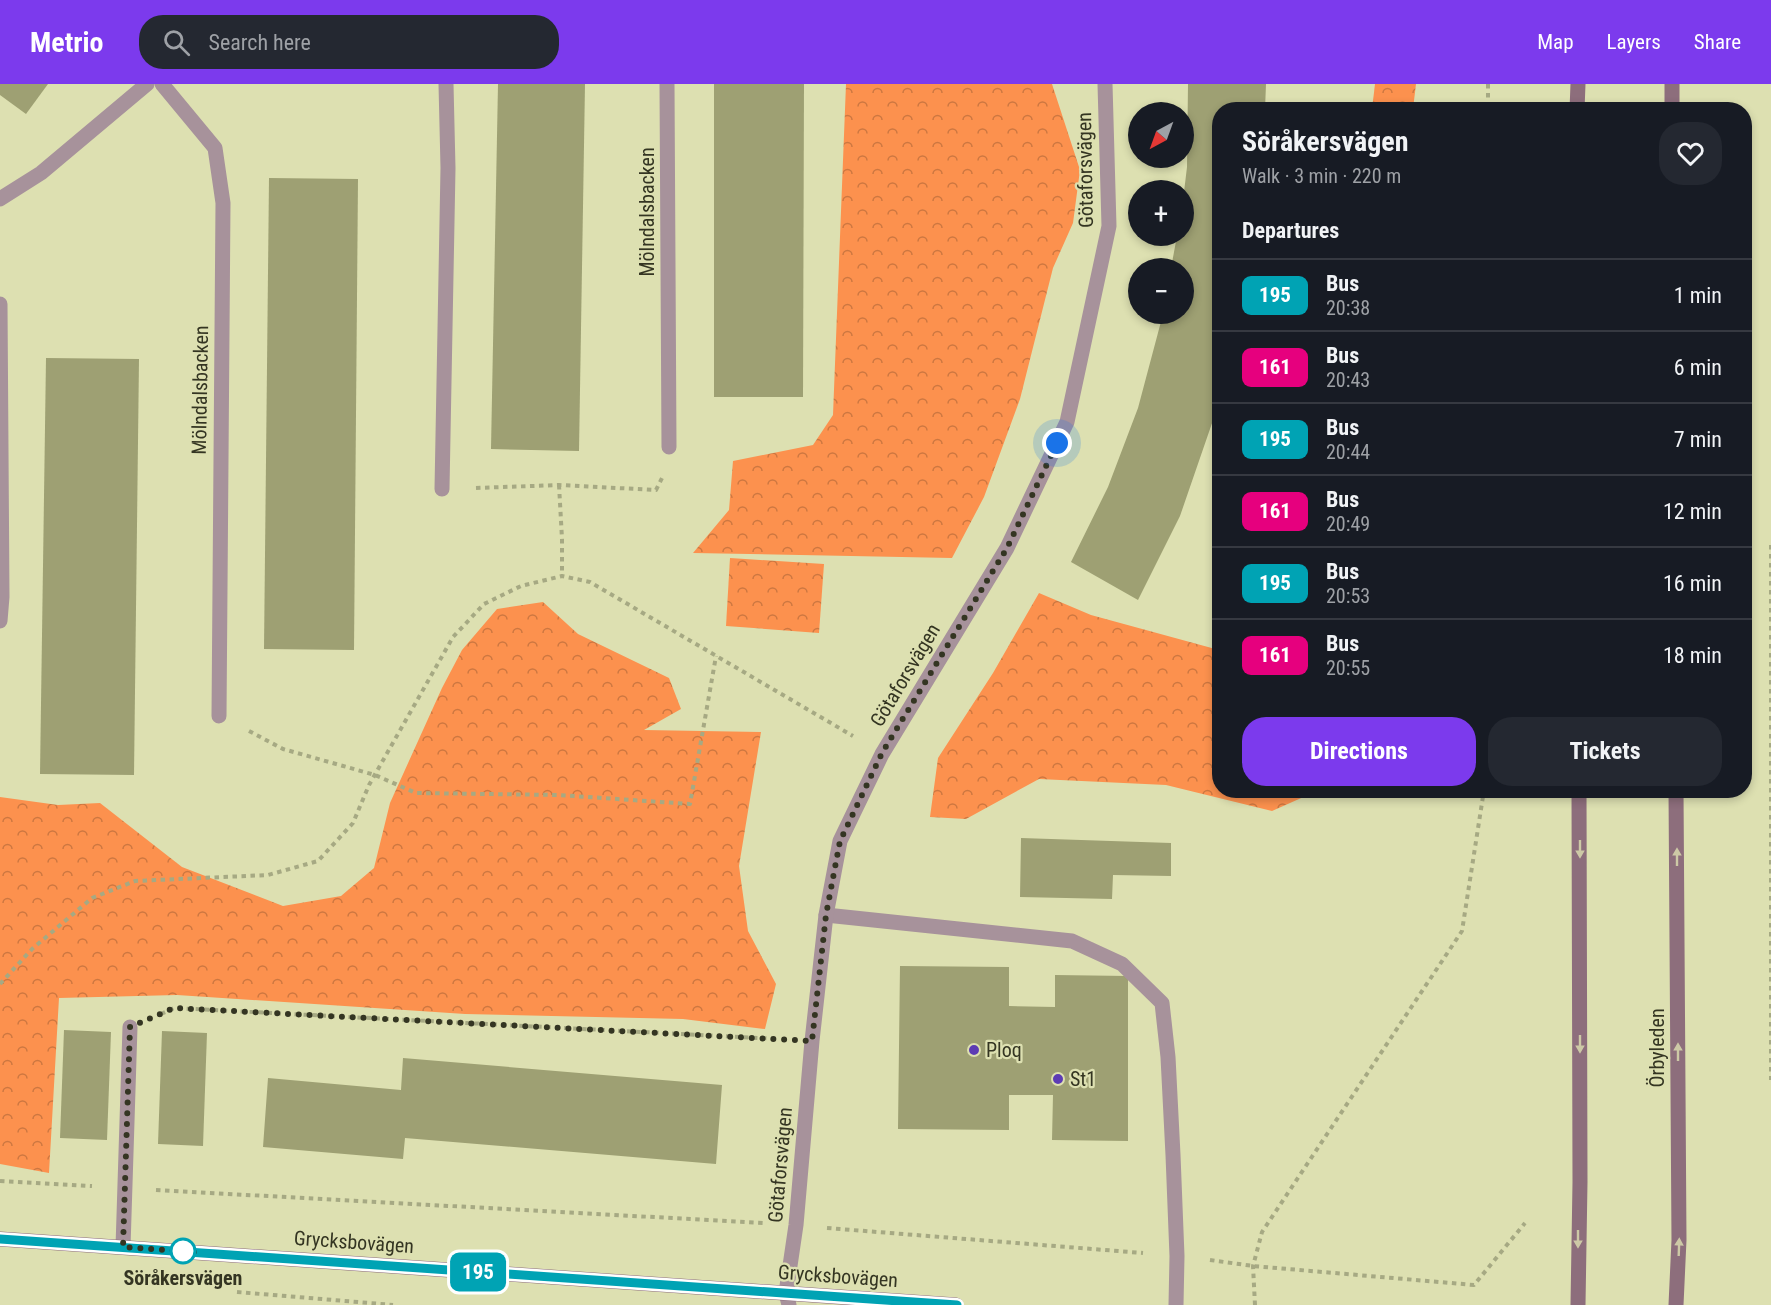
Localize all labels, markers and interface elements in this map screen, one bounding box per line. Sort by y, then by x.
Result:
search box [139,15,559,69]
text: Metrio [30,26,103,59]
icon: search [160,26,193,59]
text: Search here [208,30,311,55]
text: Map [1537,30,1574,54]
text: Layers [1607,30,1661,54]
text: Share [1694,30,1741,54]
north arrow [1128,102,1194,168]
map controls [1128,102,1194,324]
street label: Götaforsvägen [1072,112,1098,228]
button: heart [1659,122,1722,185]
text: Söråkersvägen [1242,125,1408,158]
street label: Mölndalsbacken [635,147,659,277]
text: Walk · 3 min · 220 m [1242,164,1401,188]
button: + [1128,180,1194,246]
text: Departures [1242,218,1339,243]
button: − [1128,258,1194,324]
text: Bus [1326,271,1359,296]
text: 195 [1259,283,1291,307]
text: 1 min [1674,283,1722,308]
text: 20:38 [1326,296,1370,320]
street label: Mölndalsbacken [187,325,213,455]
text: Bus [1326,343,1359,368]
text: 161 [1259,355,1291,379]
text: 6 min [1674,355,1722,380]
text: 20:43 [1326,368,1370,392]
text: Bus [1326,415,1359,440]
text: 195 [1259,427,1291,451]
text: 7 min [1674,427,1722,452]
your location [1042,428,1072,458]
text: 20:44 [1326,440,1370,464]
text: Bus [1326,487,1359,512]
text: 161 [1259,499,1291,523]
text: 12 min [1663,499,1722,524]
text: 20:49 [1326,512,1370,536]
text: Bus [1326,559,1359,584]
text: 195 [1259,571,1291,595]
text: 16 min [1663,571,1722,596]
text: 20:53 [1326,584,1370,608]
street label: Götaforsvägen [865,619,945,731]
text: Bus [1326,631,1359,656]
text: 161 [1259,643,1291,667]
text: 18 min [1663,643,1722,668]
text: 20:55 [1326,656,1370,680]
button: Directions [1242,717,1476,786]
button: Tickets [1488,717,1722,786]
one-way arrow [1575,839,1584,858]
one-way arrow [1672,847,1682,866]
street label: Örbyleden [1645,1008,1669,1088]
one-way arrow [1575,1034,1585,1053]
place label: Ploq [986,1038,1022,1062]
one-way arrow [1673,1042,1683,1061]
marker: Ploq [967,1043,981,1057]
place label: St1 [1070,1067,1096,1091]
marker: St1 [1051,1072,1065,1086]
street label: Götaforsvägen [763,1106,797,1224]
street label: Grycksbovägen [293,1226,415,1258]
one-way arrow [1573,1229,1583,1248]
one-way arrow [1674,1237,1683,1256]
marker: Söråkersvägen [170,1238,196,1264]
line badge: 195 [444,1252,512,1292]
text: 195 [462,1260,494,1284]
street label: Grycksbovägen [777,1260,899,1292]
place label: Söråkersvägen [124,1266,242,1290]

